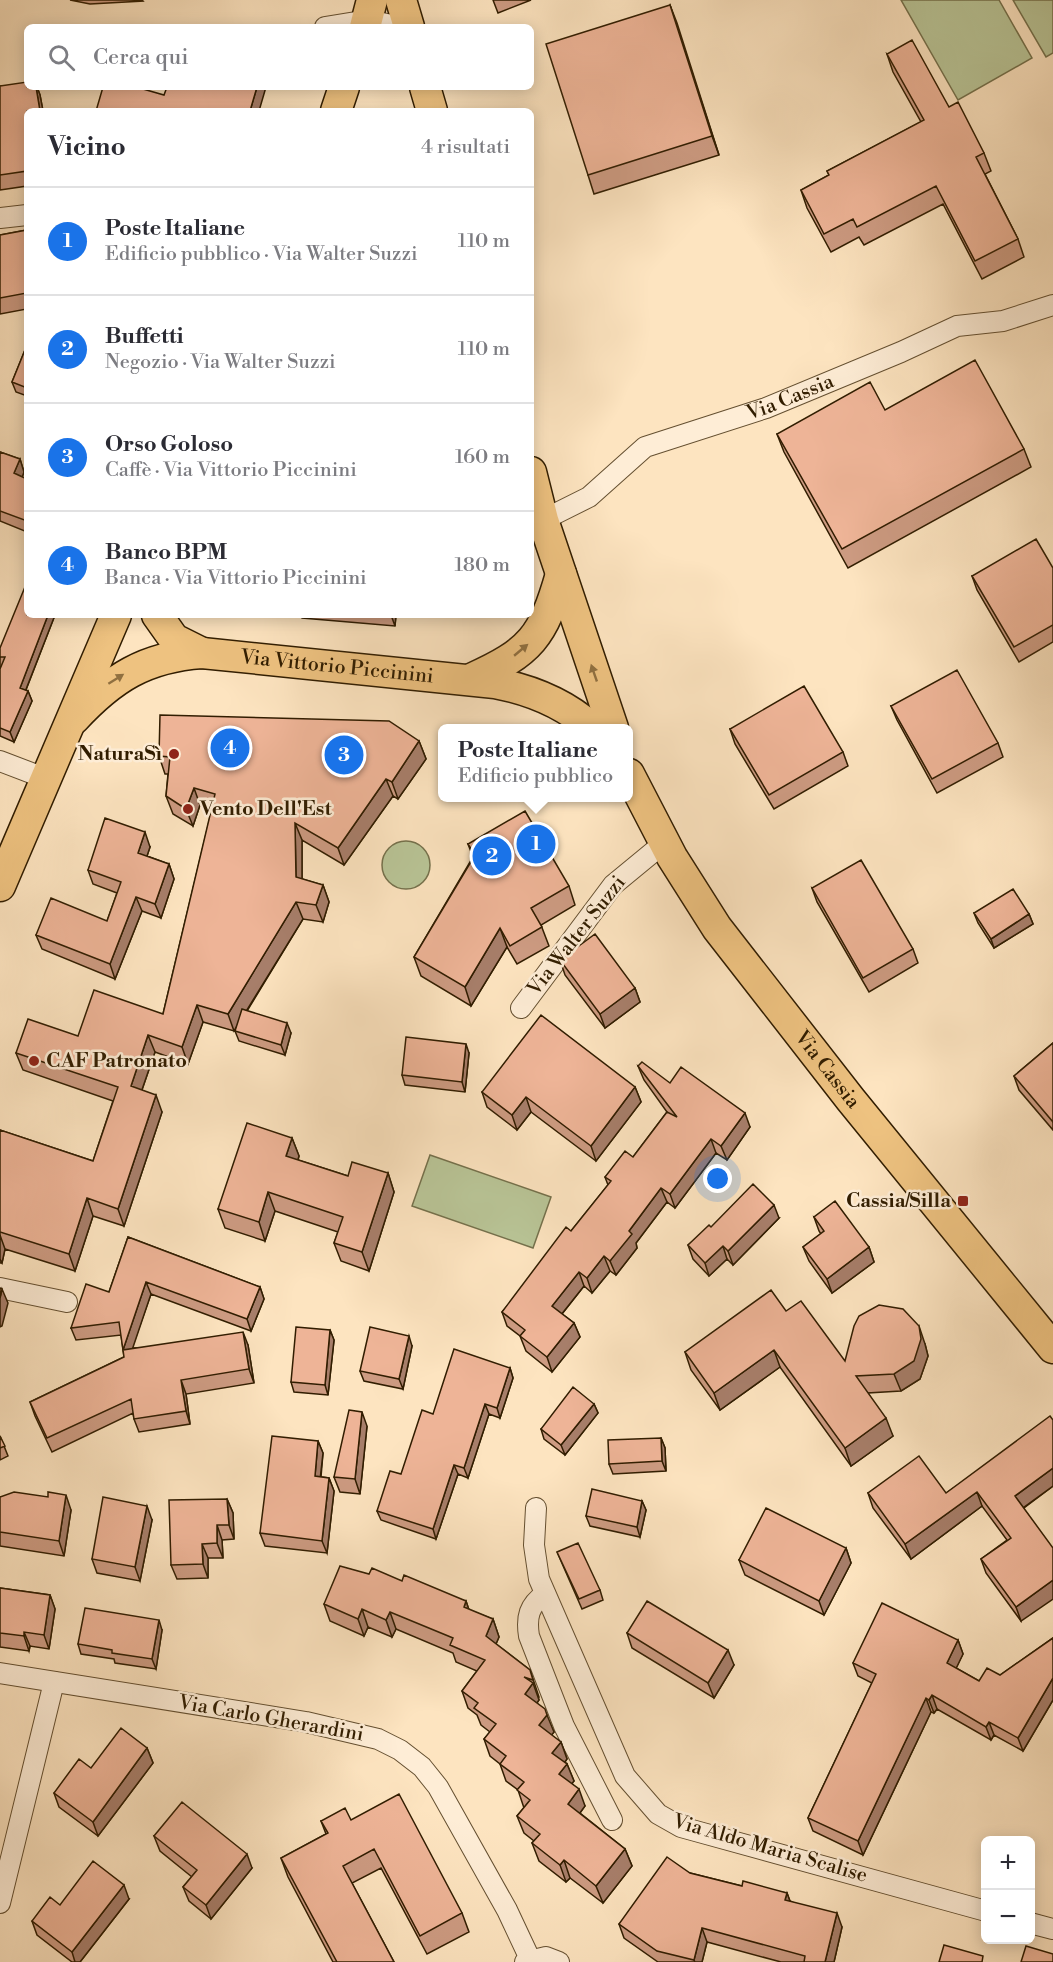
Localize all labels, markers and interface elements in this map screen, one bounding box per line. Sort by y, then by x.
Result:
search box [24,24,534,90]
icon: search [45,41,78,74]
text: Cerca qui [93,44,189,71]
text: Vicino [48,131,126,163]
text: 4 risultati [421,135,510,160]
text: Poste Italiane [105,215,245,242]
text: 1 [63,229,72,254]
text: 110 m [458,229,510,254]
text: Edificio pubblico · Via Walter Suzzi [105,242,418,267]
text: Buffetti [105,323,184,350]
text: 2 [61,337,74,362]
text: 110 m [458,337,510,362]
text: Negozio · Via Walter Suzzi [105,350,336,375]
street label: Via Cassia [742,368,839,426]
text: Orso Goloso [105,431,233,458]
text: 3 [61,445,74,470]
text: 160 m [455,445,510,470]
text: Caffè · Via Vittorio Piccinini [105,458,357,483]
text: Banco BPM [105,539,227,566]
text: 4 [61,553,74,578]
text: 180 m [455,553,510,578]
text: Banca · Via Vittorio Piccinini [105,566,367,591]
street label: Via Vittorio Piccinini [238,644,435,689]
one-way arrow [513,644,529,657]
one-way arrow [589,664,599,682]
one-way arrow [108,674,125,685]
popup [438,724,633,802]
pin: 4 [210,726,250,771]
pin: 3 [324,732,364,777]
text: Poste Italiane [458,737,598,764]
place label: NaturaSì [78,742,163,767]
marker: NaturaSì [167,747,181,761]
text: Edificio pubblico [458,764,613,789]
place label: Vento Dell'Est [199,797,333,822]
marker: Vento Dell'Est [181,802,195,816]
pin: 1 [516,822,556,866]
pin: 2 [472,834,512,878]
street label: Via Walter Suzzi [522,871,632,1002]
street label: Via Cassia [788,1025,866,1114]
place label: CAF Patronato [46,1049,187,1074]
marker: CAF Patronato [27,1054,41,1068]
your location [703,1164,732,1193]
place label: Cassia/Silla [846,1189,951,1214]
marker: Cassia/Silla [956,1194,970,1208]
street label: Via Carlo Gherardini [175,1690,366,1748]
street label: Via Aldo Maria Scalise [669,1809,870,1889]
map controls [981,1836,1035,1944]
button: + [981,1836,1035,1890]
button: − [981,1890,1035,1944]

